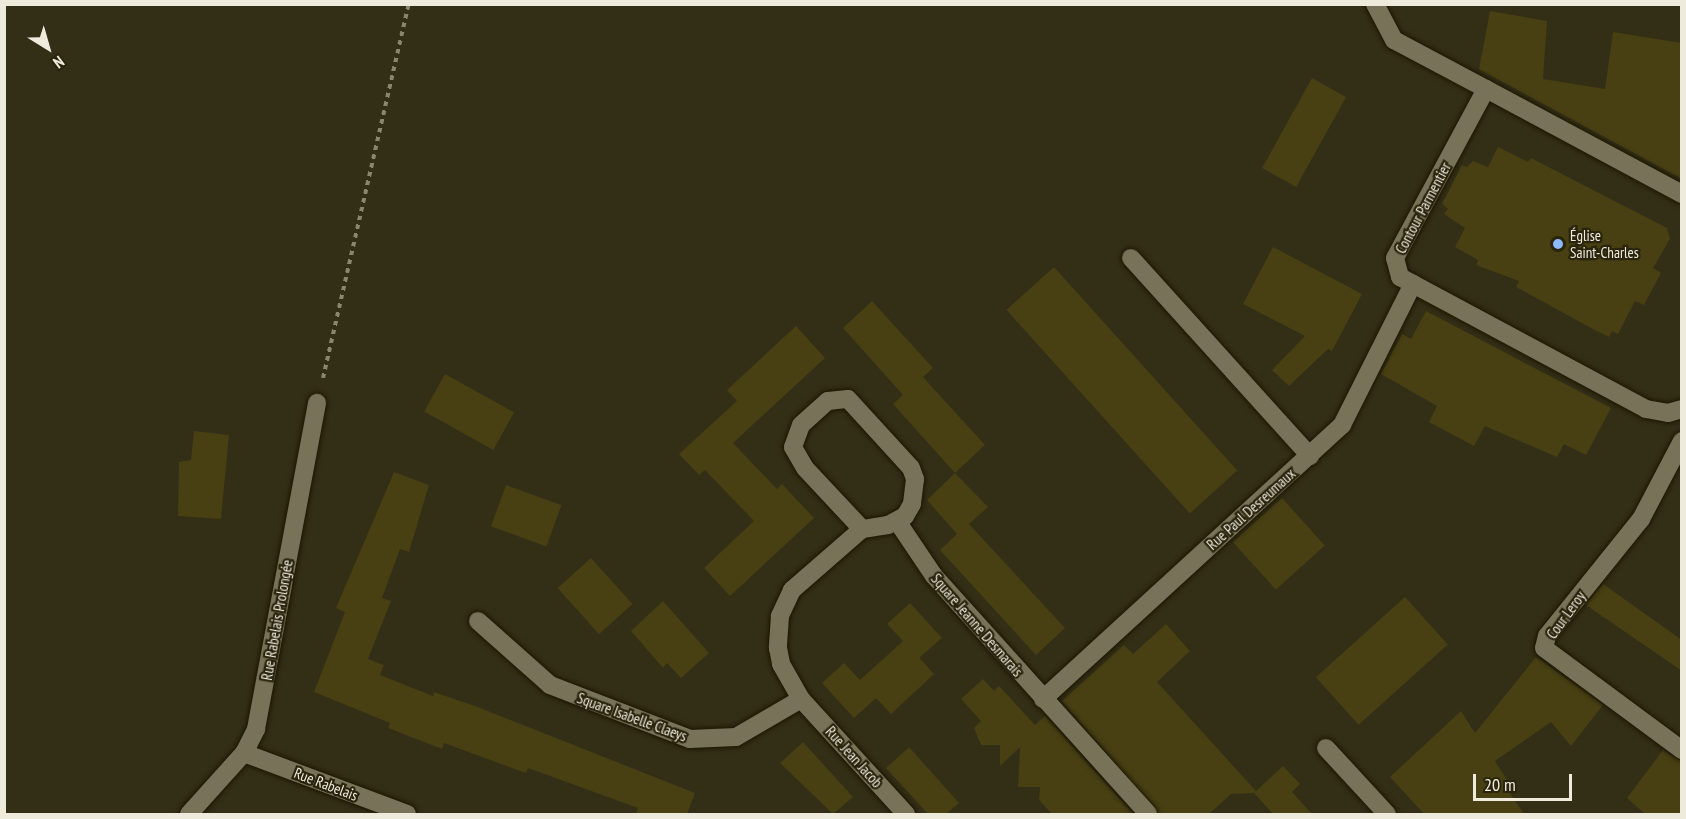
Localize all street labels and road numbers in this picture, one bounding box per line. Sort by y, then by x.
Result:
street label: Contour Parmentier [1391,159,1455,257]
street label: Rue Paul Desreumaux [1203,464,1299,554]
street label: Rue Rabelais Prolongée [258,558,296,682]
street label: Square Jeanne Desmarais [927,570,1027,680]
street label: Cour Leroy [1543,588,1589,642]
street label: Square Isabelle Claeys [575,689,689,745]
street label: Rue Jean Jacob [822,723,886,791]
street label: Rue Rabelais [292,764,360,804]

